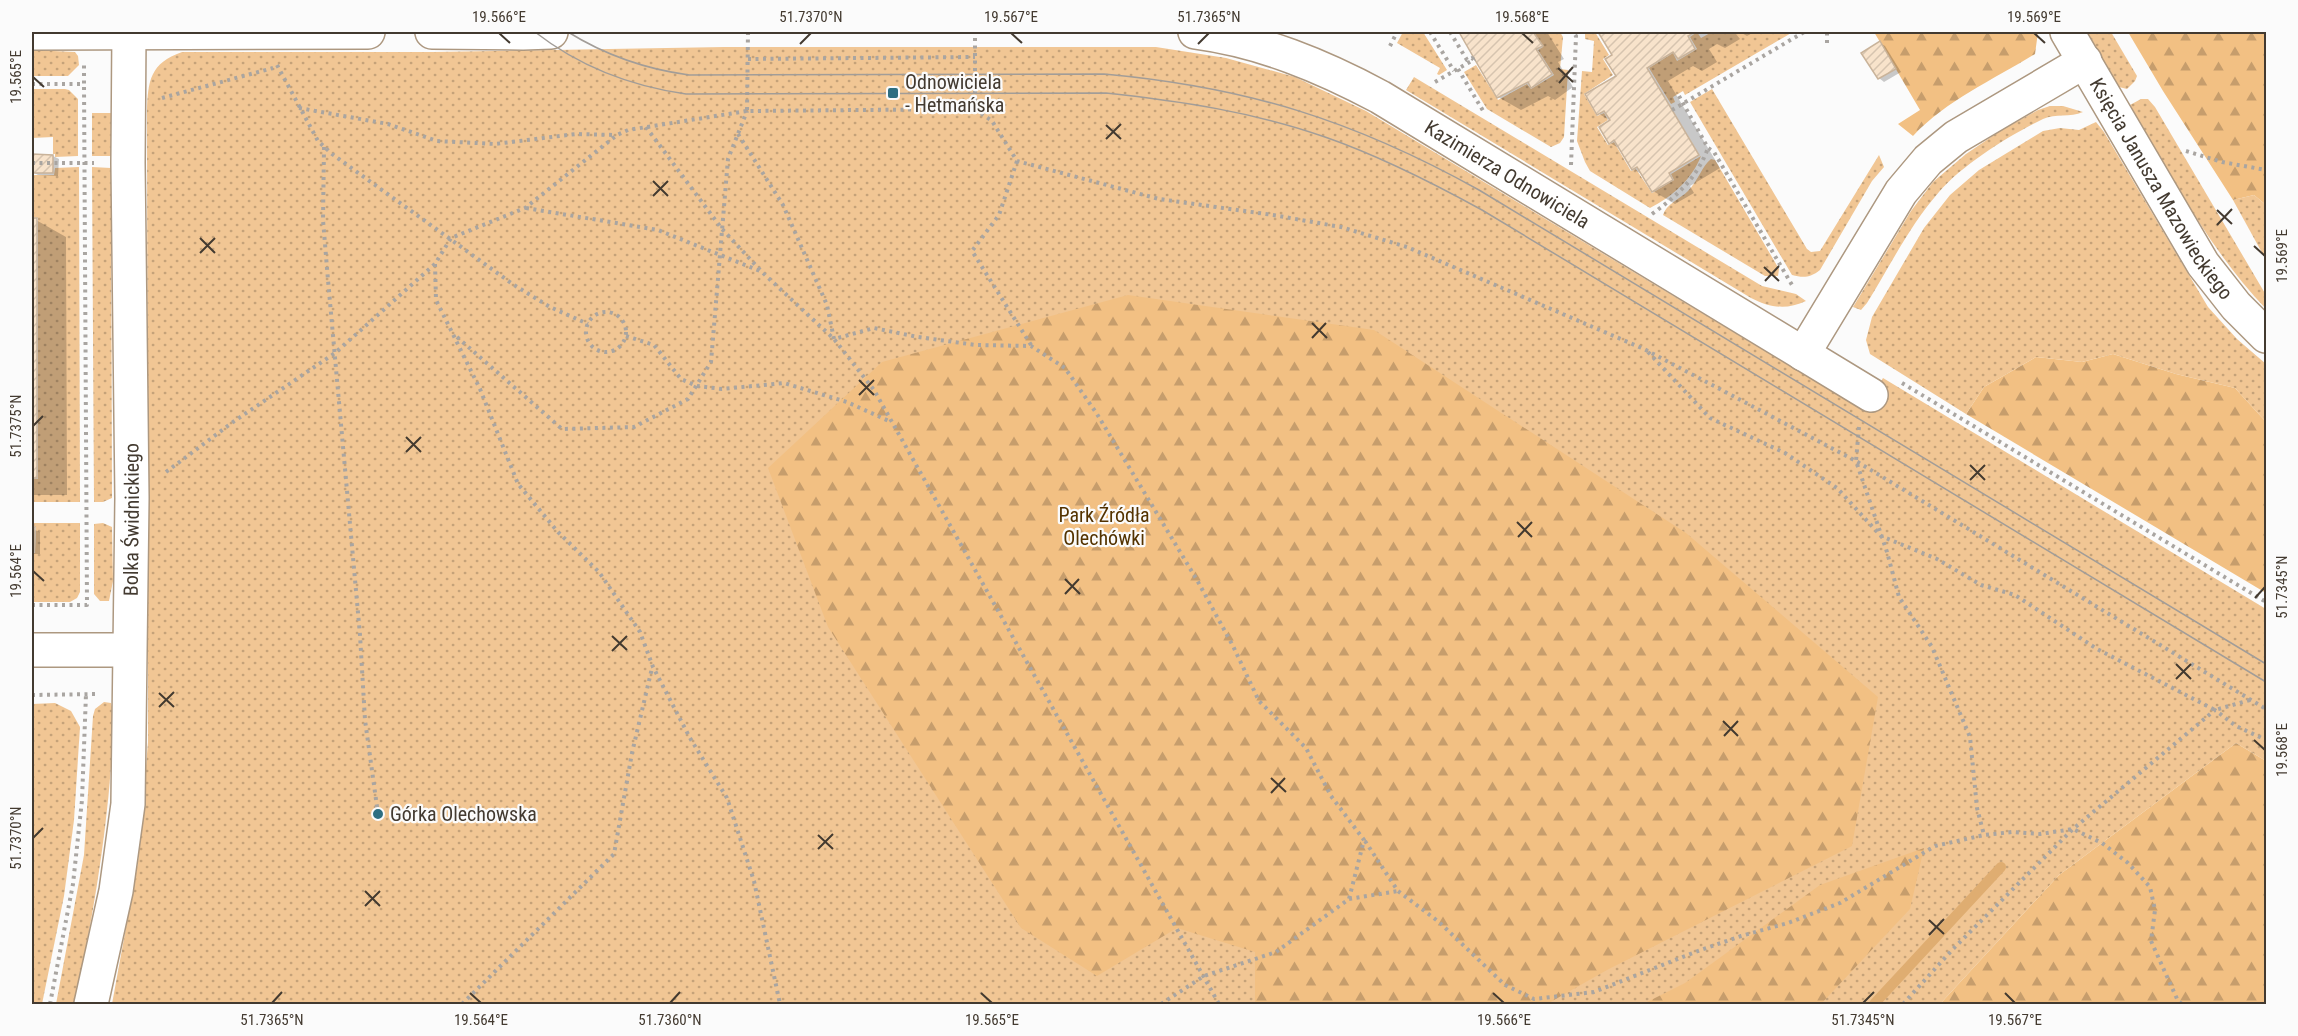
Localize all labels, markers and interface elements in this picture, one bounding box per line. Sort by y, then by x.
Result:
text: 19.566°E [472,8,526,26]
text: 51.7370°N [779,8,843,26]
text: 19.567°E [984,8,1038,26]
text: 51.7365°N [1177,8,1241,26]
text: 19.568°E [1495,8,1549,26]
text: 19.569°E [2007,8,2061,26]
text: 19.565°E [7,50,25,104]
place label: Odnowiciela - Hetmańska [905,70,1004,117]
street label: Księcia Janusza Mazowieckiego [2085,74,2238,304]
marker: Odnowiciela - Hetmańska [886,86,900,100]
street label: Kazimierza Odnowiciela [1420,115,1594,233]
text: 19.569°E [2273,229,2291,283]
text: 51.7375°N [7,394,25,458]
street label: Bolka Świdnickiego [119,443,144,596]
park label: Park Źródła Olechówki [1058,503,1150,550]
text: 19.564°E [7,544,25,598]
text: 51.7345°N [2273,555,2291,619]
text: 19.568°E [2273,723,2291,777]
place label: Górka Olechowska [390,802,537,826]
text: 51.7370°N [7,806,25,870]
marker: Górka Olechowska [371,807,385,821]
text: 51.7365°N [240,1011,304,1029]
text: 19.564°E [454,1011,508,1029]
text: 51.7360°N [638,1011,702,1029]
text: 19.565°E [965,1011,1019,1029]
text: 19.566°E [1477,1011,1531,1029]
text: 51.7345°N [1831,1011,1895,1029]
text: 19.567°E [1988,1011,2042,1029]

